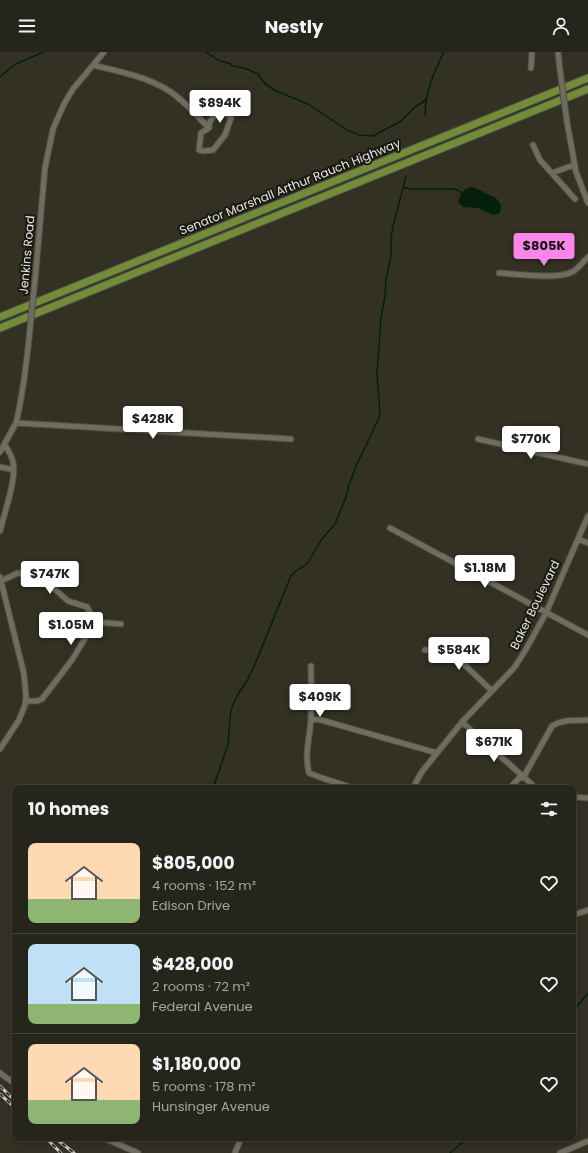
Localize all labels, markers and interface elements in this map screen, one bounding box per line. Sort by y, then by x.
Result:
text: Nestly [265,14,323,39]
icon: menu [16,15,38,37]
icon: person [550,15,572,37]
pin: $894K [192,90,248,124]
text: $894K [199,93,241,112]
street label: Senator Marshall Arthur Rauch Highway [177,134,403,239]
street label: Jenkins Road [15,215,38,295]
pin: $805K [516,233,572,267]
text: $805K [523,236,565,255]
pin: $428K [125,406,181,440]
text: $428K [132,409,174,428]
pin: $770K [503,426,559,460]
text: $770K [511,429,551,448]
pin: $1.18M [452,555,518,589]
street label: Baker Boulevard [506,557,564,652]
text: $1.18M [464,558,506,577]
pin: $747K [22,561,78,595]
text: $747K [30,564,70,583]
pin: $1.05M [38,612,104,646]
text: $1.05M [48,615,94,634]
pin: $584K [431,637,487,671]
text: $584K [437,640,481,659]
pin: $409K [292,684,348,718]
text: $409K [299,687,341,706]
pin: $671K [466,729,522,763]
text: $671K [475,732,513,751]
text: 10 homes [28,797,109,821]
icon: filters [538,798,560,820]
text: $805,000 [152,851,234,875]
icon: home [60,859,108,907]
icon: heart [538,872,560,894]
text: 4 rooms · 152 m² [152,876,256,895]
text: Edison Drive [152,896,230,915]
text: $428,000 [152,952,234,976]
icon: home [60,960,108,1008]
icon: heart [538,973,560,995]
text: 2 rooms · 72 m² [152,977,250,996]
text: Federal Avenue [152,997,253,1016]
text: $1,180,000 [152,1052,241,1076]
icon: home [60,1060,108,1108]
icon: heart [538,1073,560,1095]
text: 5 rooms · 178 m² [152,1077,256,1096]
text: Hunsinger Avenue [152,1097,270,1116]

